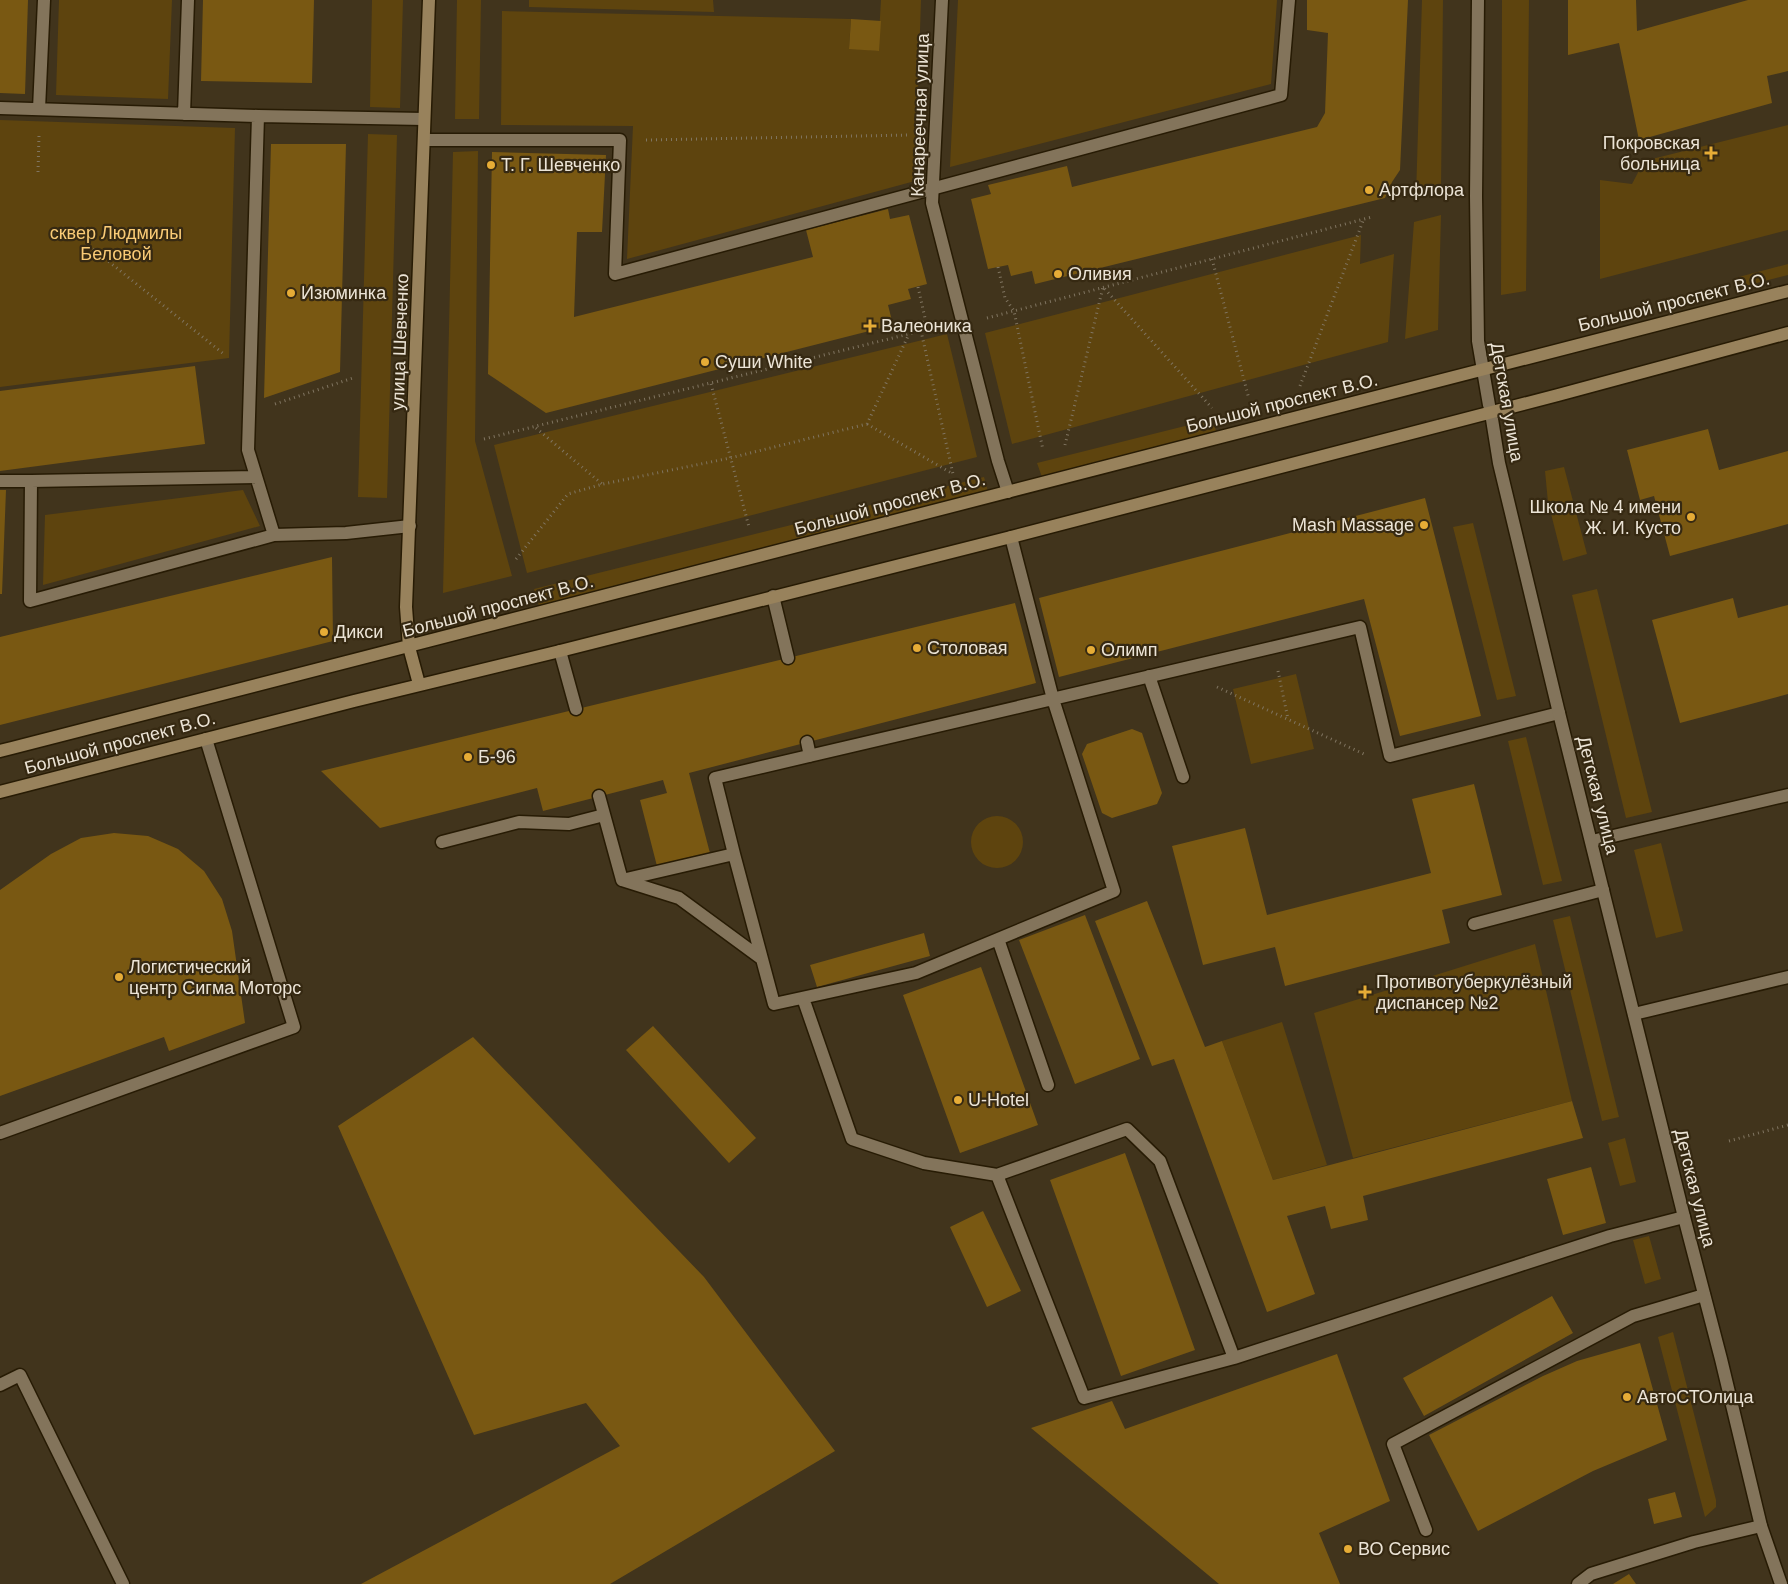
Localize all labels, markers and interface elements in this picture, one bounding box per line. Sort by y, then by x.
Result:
street label: Канареечная улица [907,32,933,197]
place label: Покровская больница [1603,133,1701,174]
marker: Покровская больница [1704,146,1718,160]
place label: Т. Г. Шевченко [501,155,620,175]
marker: Т. Г. Шевченко [485,159,497,171]
place label: Артфлора [1379,180,1465,200]
marker: Артфлора [1363,184,1375,196]
park label: сквер Людмилы Беловой [50,223,182,264]
place label: Оливия [1068,264,1132,284]
marker: Оливия [1052,268,1064,280]
street label: Большой проспект В.О. [1576,269,1772,335]
street label: улица Шевченко [388,273,412,411]
place label: Изюминка [301,283,387,303]
marker: Изюминка [285,287,297,299]
place label: Валеоника [881,316,973,336]
marker: Валеоника [863,319,877,333]
street label: Детская улица [1487,341,1528,464]
place label: Суши White [715,352,813,372]
marker: Суши White [699,356,711,368]
street label: Большой проспект В.О. [1184,370,1380,436]
street label: Большой проспект В.О. [792,469,988,539]
place label: Школа № 4 имени Ж. И. Кусто [1530,497,1681,538]
marker: Школа № 4 имени Ж. И. Кусто [1685,511,1697,523]
place label: Mash Massage [1292,515,1414,535]
marker: Mash Massage [1418,519,1430,531]
street label: Большой проспект В.О. [400,571,596,641]
place label: Дикси [334,622,383,642]
marker: Дикси [318,626,330,638]
place label: Столовая [927,638,1008,658]
place label: Олимп [1101,640,1157,660]
marker: Столовая [911,642,923,654]
marker: Олимп [1085,644,1097,656]
street label: Большой проспект В.О. [22,708,218,778]
street label: Детская улица [1574,734,1623,857]
place label: Б-96 [478,747,516,767]
marker: Б-96 [462,751,474,763]
place label: Логистический центр Сигма Моторс [129,957,301,998]
marker: Логистический центр Сигма Моторс [113,971,125,983]
place label: Противотуберкулёзный диспансер №2 [1376,972,1572,1013]
marker: Противотуберкулёзный диспансер №2 [1358,985,1372,999]
place label: U-Hotel [968,1090,1029,1110]
marker: U-Hotel [952,1094,964,1106]
street label: Детская улица [1671,1127,1720,1250]
place label: АвтоСТОлица [1637,1387,1754,1407]
marker: АвтоСТОлица [1621,1391,1633,1403]
place label: ВО Сервис [1358,1539,1450,1559]
marker: ВО Сервис [1342,1543,1354,1555]

